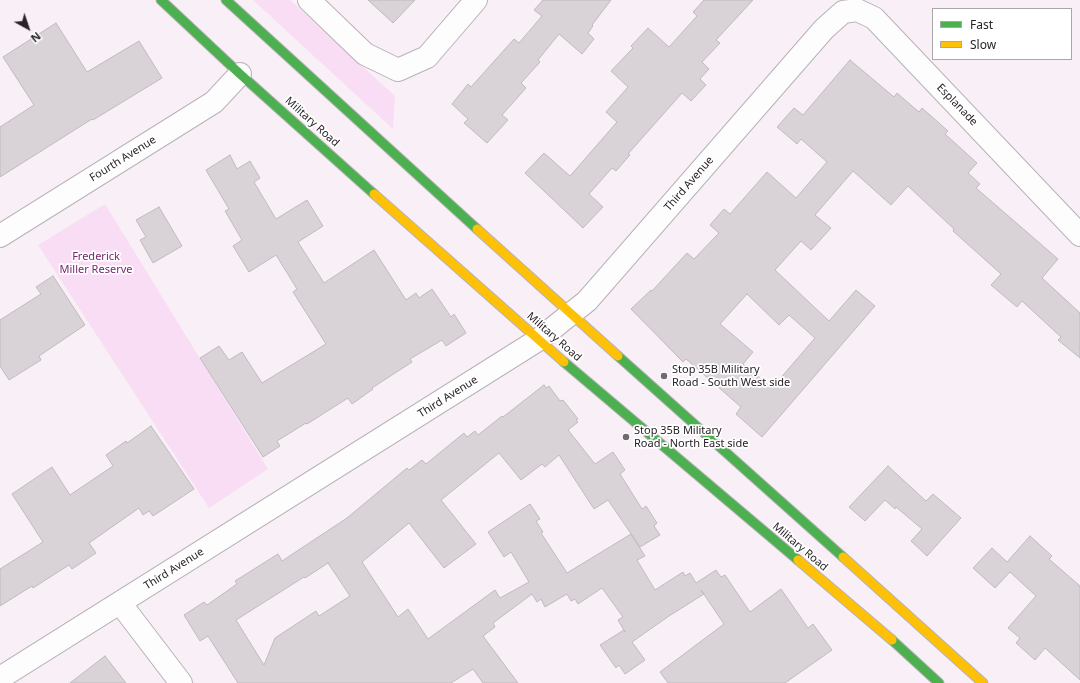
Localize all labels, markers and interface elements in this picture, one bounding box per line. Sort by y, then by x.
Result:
north arrow [8,8,48,48]
legend [932,8,1072,60]
text: Fast [970,16,993,33]
text: N [28,29,44,46]
text: Slow [970,36,996,53]
street label: Esplanade [934,81,980,129]
street label: Military Road [282,94,342,150]
street label: Fourth Avenue [87,133,159,185]
street label: Third Avenue [662,154,716,214]
park label: Frederick Miller Reserve [60,250,132,276]
street label: Military Road [524,310,584,364]
place label: Stop 35B Military Road - South West side [672,363,790,389]
marker: Stop 35B Military Road - South West side [659,371,669,381]
street label: Third Avenue [416,373,480,421]
place label: Stop 35B Military Road - North East side [634,424,748,450]
marker: Stop 35B Military Road - North East side [621,432,631,442]
street label: Military Road [770,520,830,574]
street label: Third Avenue [142,545,206,593]

